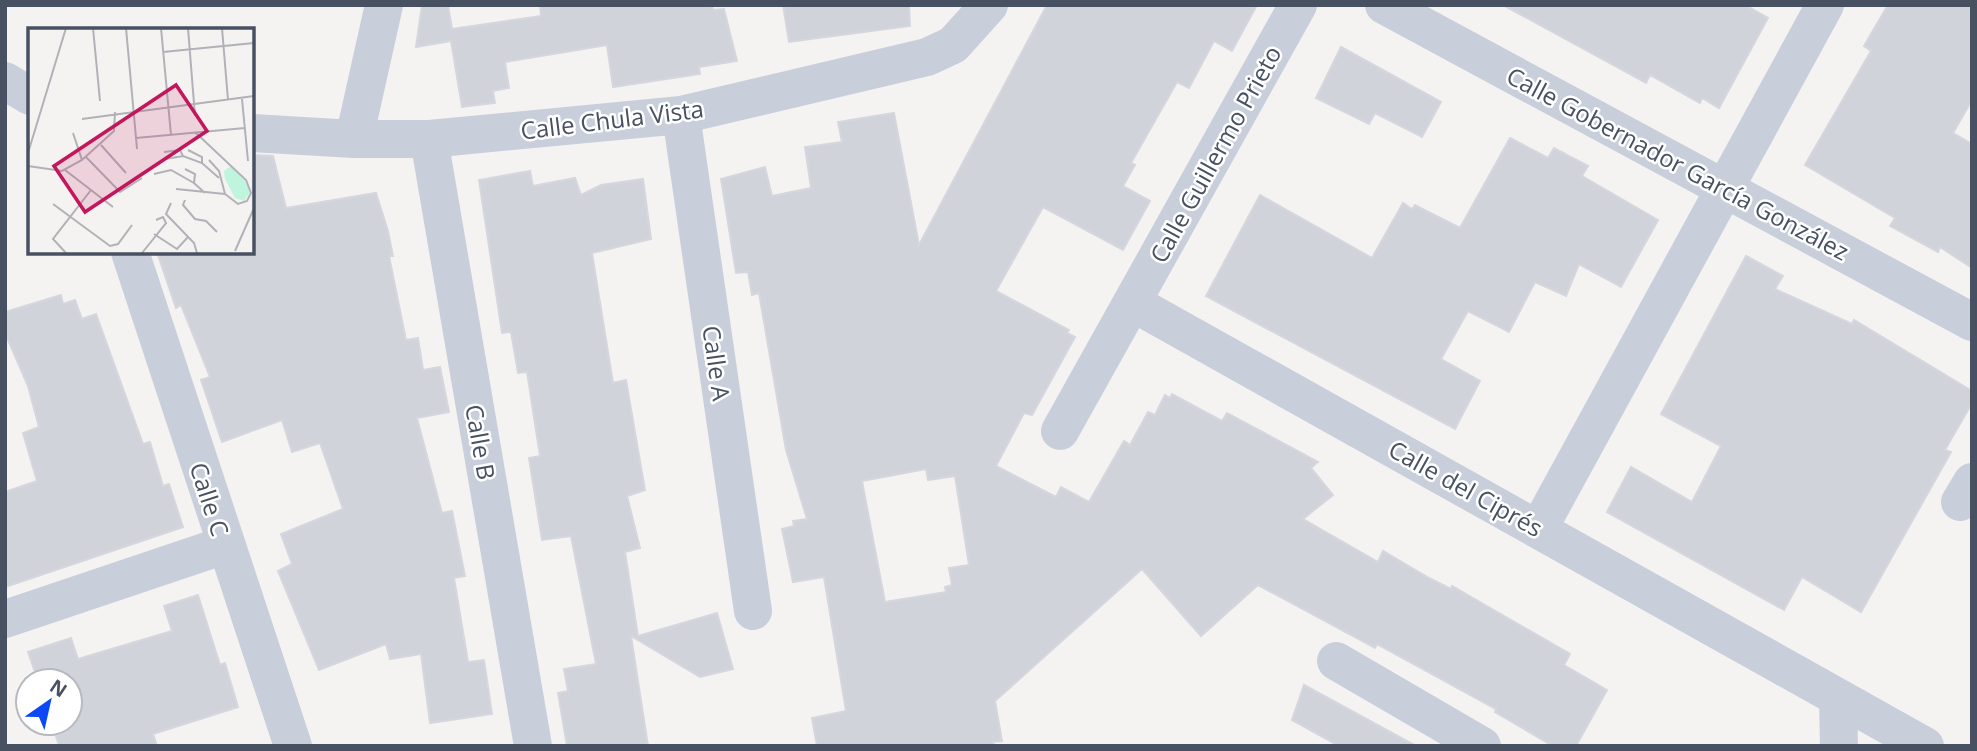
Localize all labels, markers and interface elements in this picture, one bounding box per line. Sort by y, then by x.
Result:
inset map [28,28,254,254]
street label: Calle Guillermo Prieto [1142,39,1288,269]
street label: Calle Gobernador García González [1501,59,1855,267]
street label: Calle Chula Vista [519,91,705,147]
street label: Calle A [695,323,739,403]
street label: Calle B [458,402,504,482]
street label: Calle del Ciprés [1383,432,1549,544]
street label: Calle C [183,458,237,540]
north arrow [14,667,84,737]
text: N [45,673,72,703]

